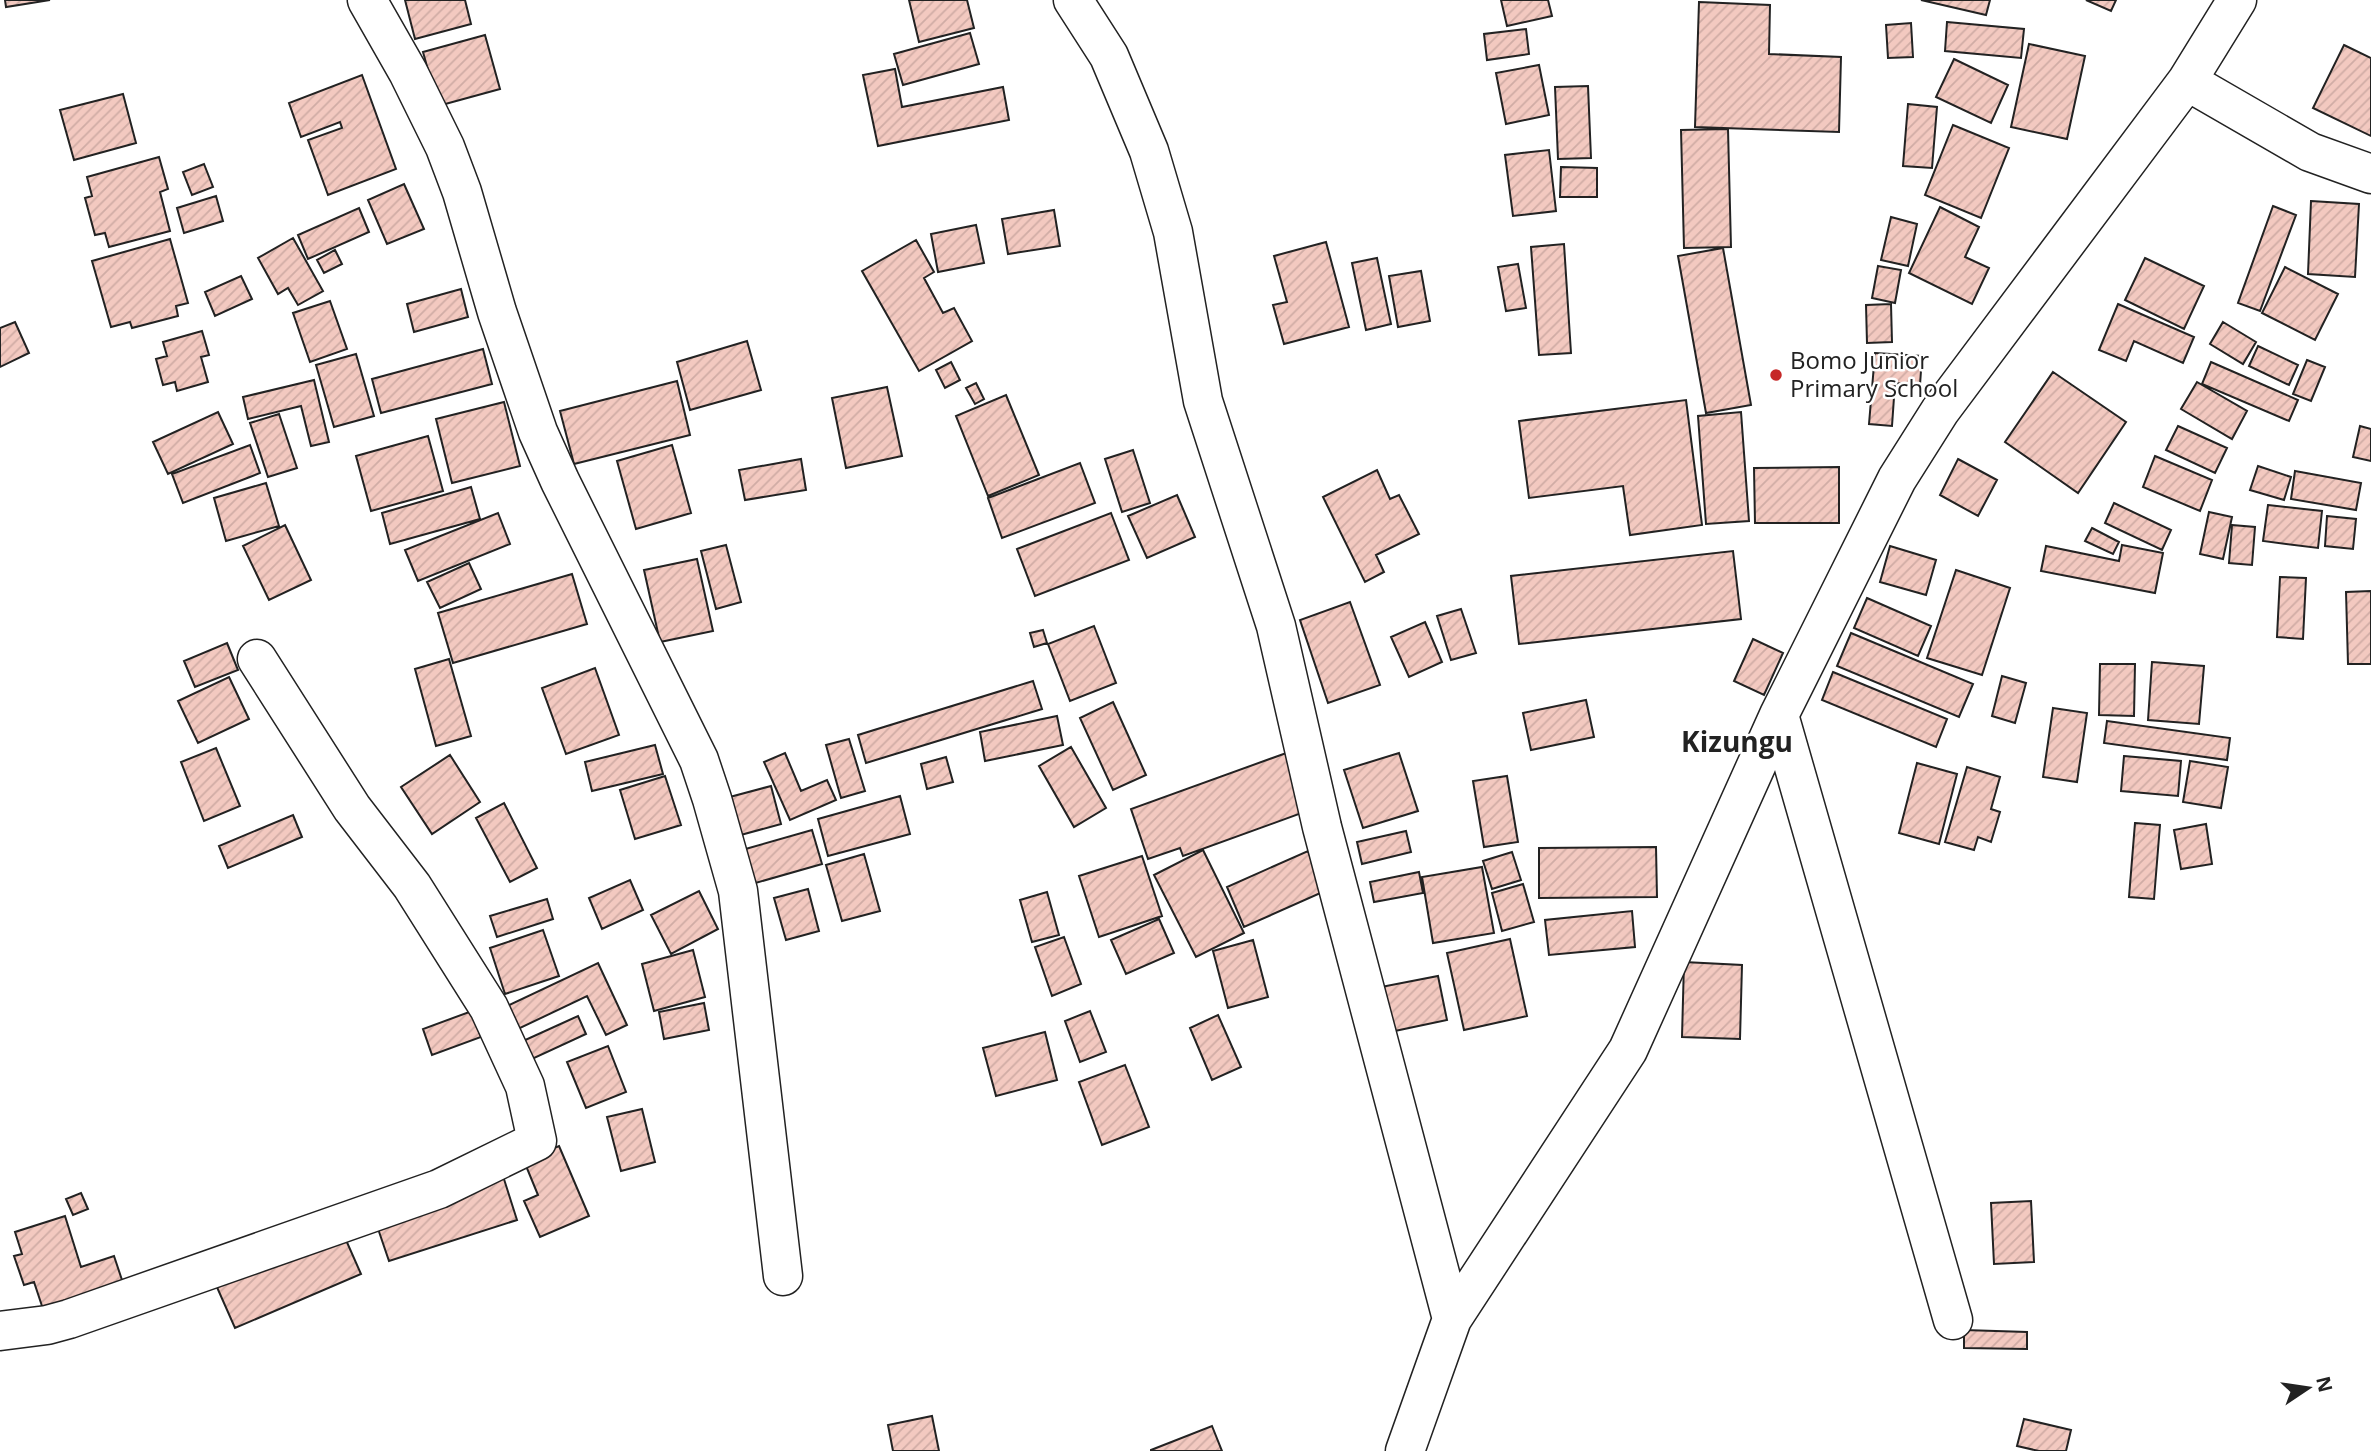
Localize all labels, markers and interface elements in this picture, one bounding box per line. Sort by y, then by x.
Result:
place label: Bomo Junior Primary School [1790,343,1958,404]
marker: Bomo Junior Primary School [1768,367,1784,383]
district label: Kizungu [1681,722,1793,760]
north arrow [2273,1353,2343,1423]
text: N [2310,1374,2339,1395]

